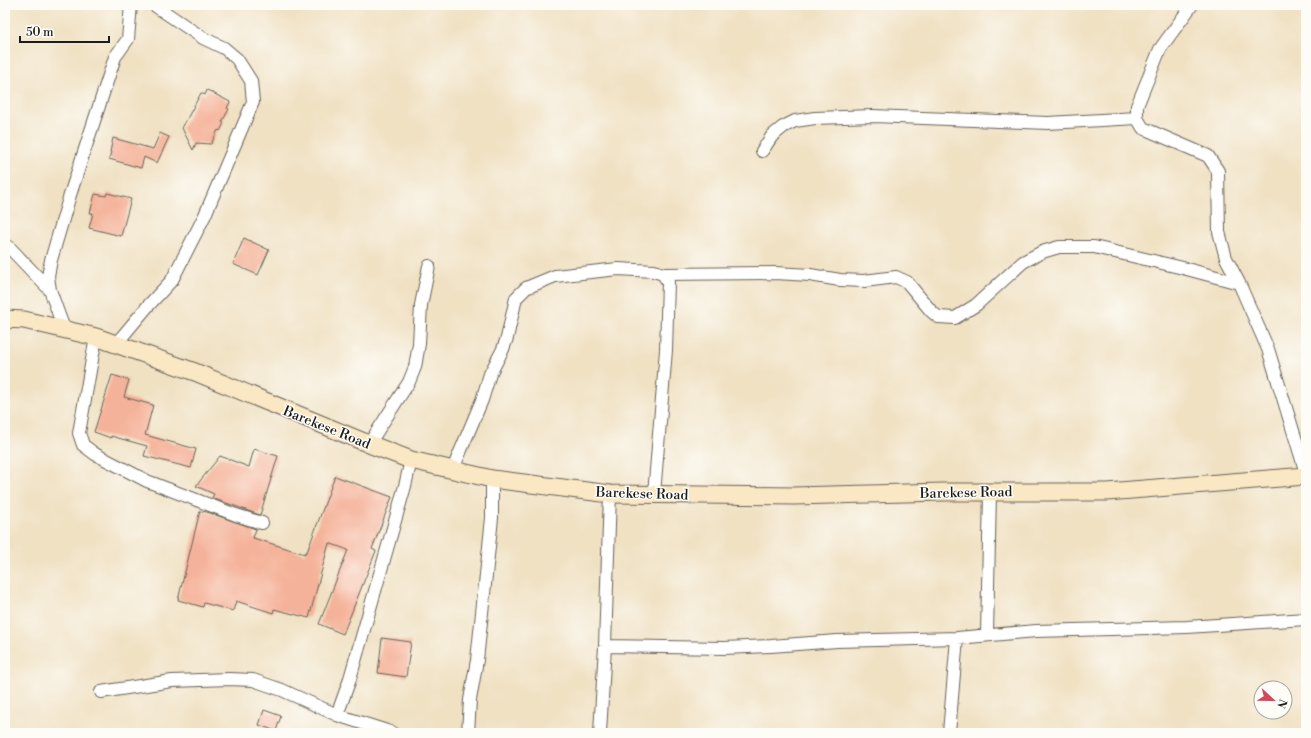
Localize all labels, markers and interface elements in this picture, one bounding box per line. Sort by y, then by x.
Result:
scale bar [20,18,109,44]
text: 50 m [26,25,54,40]
street label: Barekese Road [279,402,373,454]
street label: Barekese Road [594,483,689,505]
street label: Barekese Road [918,483,1013,503]
north arrow [1253,680,1293,720]
text: N [1273,697,1289,710]

